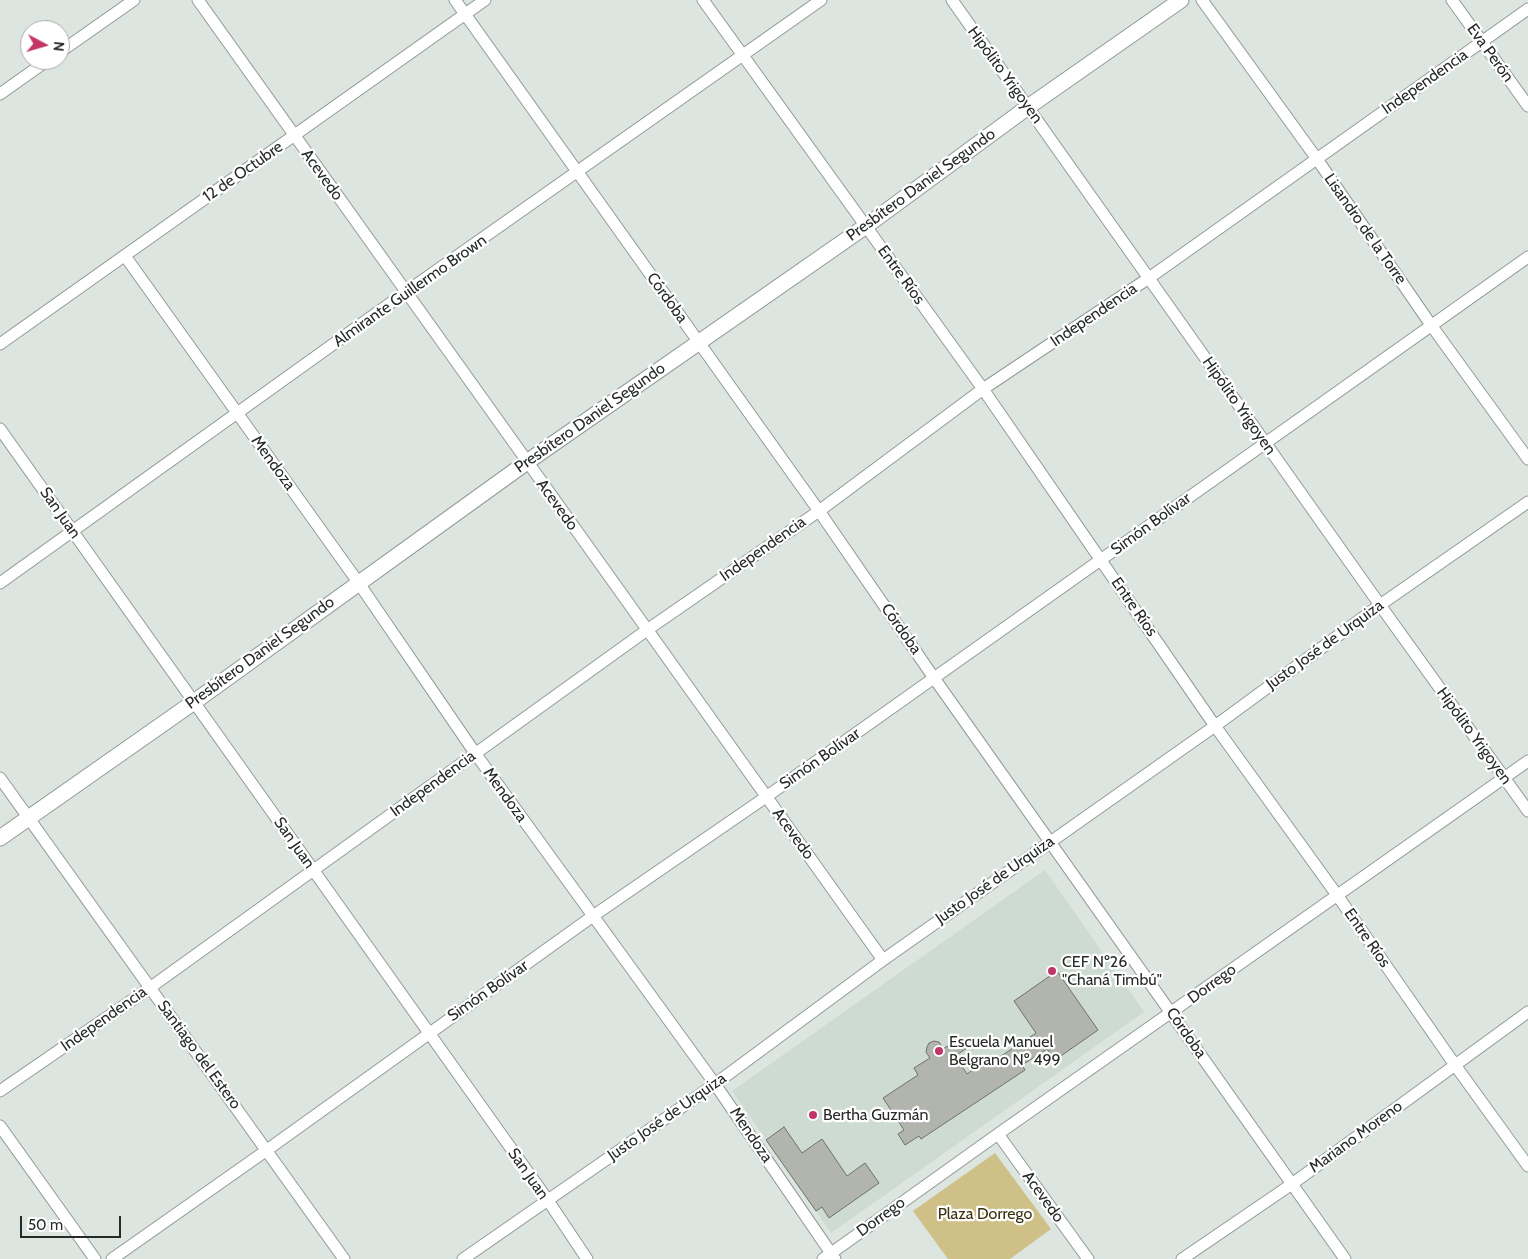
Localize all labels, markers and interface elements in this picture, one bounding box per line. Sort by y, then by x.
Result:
north arrow [20,20,70,70]
street label: Eva Perón [1462,20,1518,86]
street label: Hipólito Yrigoyen [963,23,1047,127]
text: N [49,41,68,52]
street label: Independencia [1378,45,1472,119]
street label: Presbítero Daniel Segundo [843,125,999,245]
street label: 12 de Octubre [199,137,287,207]
street label: Acevedo [297,146,347,204]
street label: Lisandro de la Torre [1320,170,1410,288]
street label: Almirante Guillermo Brown [330,231,490,351]
street label: Entre Ríos [873,242,929,308]
street label: Córdoba [642,269,692,327]
street label: Independencia [1047,279,1141,351]
street label: Hipólito Yrigoyen [1198,353,1280,459]
street label: Presbítero Daniel Segundo [511,359,669,477]
street label: Mendoza [247,432,299,494]
street label: Acevedo [532,476,582,534]
street label: San Juan [35,484,85,542]
street label: Simón Bolívar [1107,489,1195,559]
street label: Independencia [716,512,810,586]
street label: Entre Ríos [1107,574,1161,640]
street label: Presbítero Daniel Segundo [182,593,338,713]
street label: Justo José de Urquiza [1263,596,1387,694]
street label: Córdoba [877,600,925,658]
street label: Hipólito Yrigoyen [1432,684,1516,788]
street label: Simón Bolívar [776,724,864,794]
street label: Independencia [387,747,479,821]
street label: Mendoza [479,764,531,826]
street label: Acevedo [768,805,818,863]
street label: San Juan [269,814,319,872]
street label: Justo José de Urquiza [932,832,1058,928]
street label: Entre Ríos [1340,905,1394,971]
place label: CEF Nº26 "Chaná Timbú" [1062,952,1162,990]
street label: Simón Bolívar [444,956,532,1026]
street label: Dorrego [1184,960,1240,1008]
marker: CEF Nº26 "Chaná Timbú" [1046,965,1058,977]
street label: Independencia [57,982,151,1056]
street label: Santiago del Estero [153,997,245,1113]
street label: Córdoba [1162,1004,1210,1062]
place label: Escuela Manuel Belgrano Nº 499 [949,1032,1061,1070]
marker: Escuela Manuel Belgrano Nº 499 [933,1045,945,1057]
street label: Justo José de Urquiza [604,1069,730,1165]
street label: Mariano Moreno [1306,1097,1406,1177]
street label: Mendoza [726,1104,776,1166]
place label: Bertha Guzmán [823,1105,928,1125]
marker: Bertha Guzmán [807,1109,819,1121]
street label: San Juan [503,1145,553,1203]
street label: Acevedo [1018,1168,1068,1226]
street label: Dorrego [853,1193,909,1241]
park label: Plaza Dorrego [938,1204,1032,1224]
scale bar [22,1206,124,1238]
text: 50 m [28,1216,63,1234]

